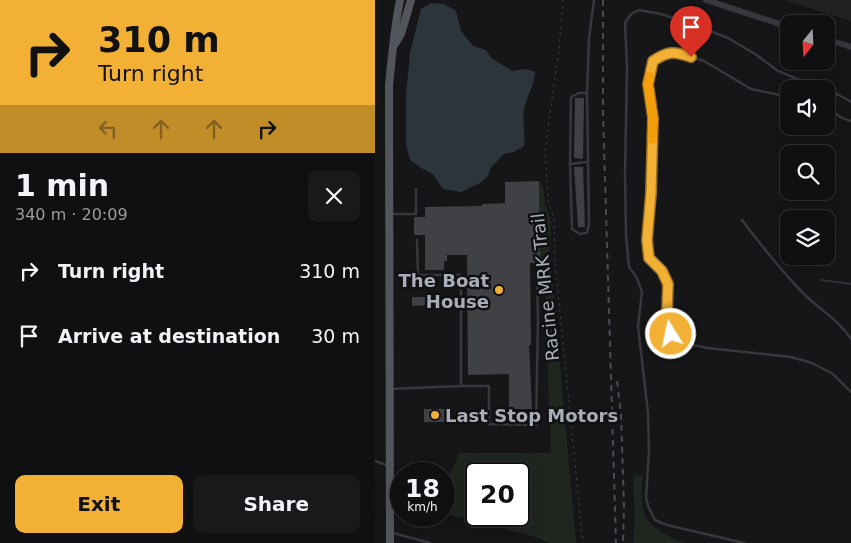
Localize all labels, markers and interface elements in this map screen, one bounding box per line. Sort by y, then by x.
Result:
pin [670,6,712,57]
icon: arrive [677,13,705,41]
north arrow [780,15,835,70]
map controls [780,15,835,265]
icon: right [15,20,80,85]
text: 310 m [98,20,220,60]
text: Turn right [98,61,203,86]
button: sound [780,80,835,135]
icon: left [94,115,122,143]
icon: ahead [147,115,175,143]
icon: ahead [200,115,228,143]
icon: right [253,115,281,143]
button: search [780,145,835,200]
text: 1 min [15,168,109,203]
button: close [308,170,360,222]
text: 340 m · 20:09 [15,205,128,224]
button: layers [780,210,835,265]
street label: Racine MRK Trail [527,212,563,362]
icon: right [15,257,43,285]
text: Turn right [58,260,164,282]
text: 310 m [299,260,360,282]
place label: The Boat House [399,270,489,312]
marker: The Boat House [493,284,505,296]
position arrow [644,307,696,359]
icon: arrive [15,322,43,350]
text: Arrive at destination [58,325,280,347]
text: 30 m [311,325,360,347]
place label: Last Stop Motors [445,405,618,426]
marker: Last Stop Motors [429,409,441,421]
speed limit sign: 20 [465,462,530,527]
text: 18 [405,474,440,503]
button: Exit [15,475,183,533]
button: Share [193,475,360,533]
text: km/h [407,500,438,514]

